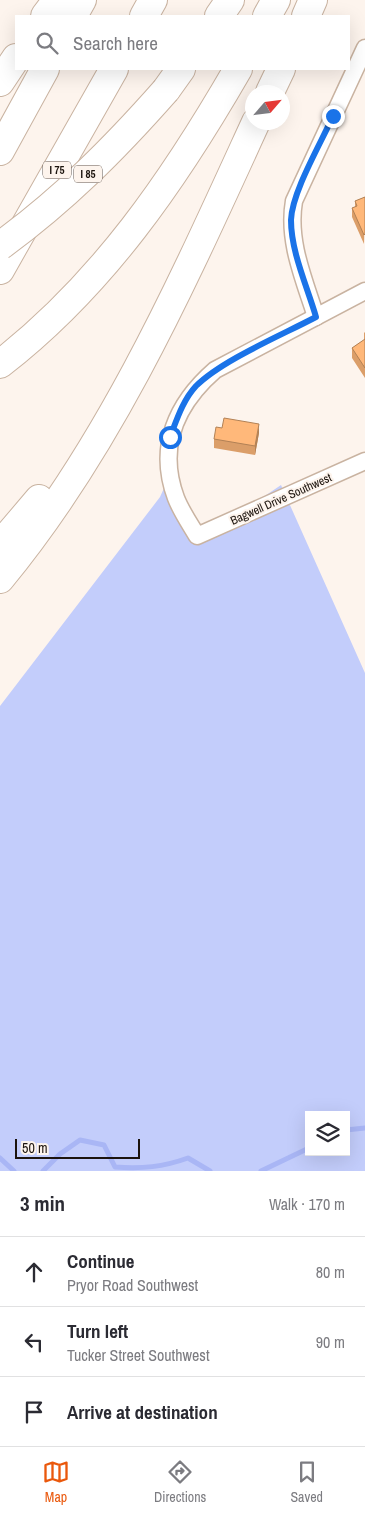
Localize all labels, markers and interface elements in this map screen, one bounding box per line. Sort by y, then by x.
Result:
search box [15,15,350,70]
icon: search [33,29,61,57]
text: Search here [73,30,158,56]
north arrow [245,85,290,130]
route end [322,105,345,128]
road number: I 75 [43,162,71,178]
road number: I 85 [74,165,102,182]
route start [159,426,182,449]
street label: Bagwell Drive Southwest [228,469,334,529]
map controls [305,1111,350,1156]
button: layers [305,1111,350,1156]
scale bar [15,1136,140,1159]
text: 50 m [22,1139,48,1157]
text: 3 min [20,1189,65,1218]
text: Walk · 170 m [269,1193,345,1215]
text: Continue [67,1248,135,1274]
icon: ahead [20,1258,48,1286]
text: 80 m [316,1261,345,1283]
text: Pryor Road Southwest [67,1274,198,1296]
text: Turn left [67,1318,128,1344]
icon: left [20,1328,48,1356]
text: 90 m [316,1331,345,1353]
text: Tucker Street Southwest [67,1344,210,1366]
icon: arrive [20,1398,48,1426]
text: Arrive at destination [67,1399,218,1425]
tab: Map [42,1458,70,1506]
tab: Directions [154,1458,206,1506]
tab: Saved [290,1458,323,1506]

